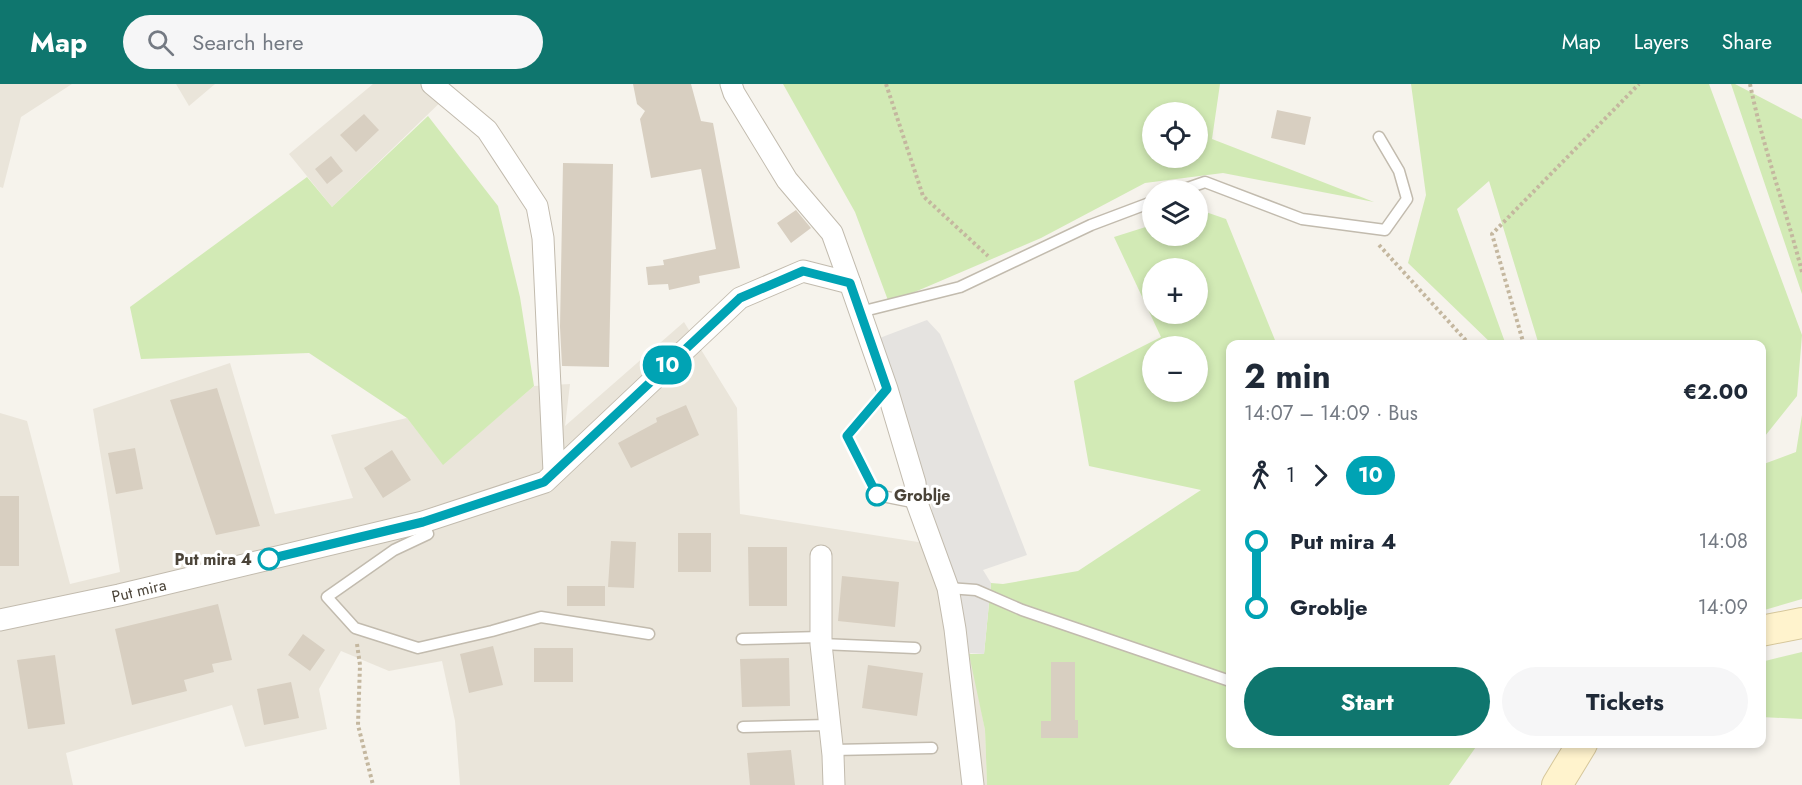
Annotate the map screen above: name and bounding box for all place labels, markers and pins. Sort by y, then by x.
marker: Groblje [866,484,888,506]
place label: Groblje [894,484,951,507]
place label: Put mira 4 [175,548,252,571]
marker: Put mira 4 [258,548,280,570]

